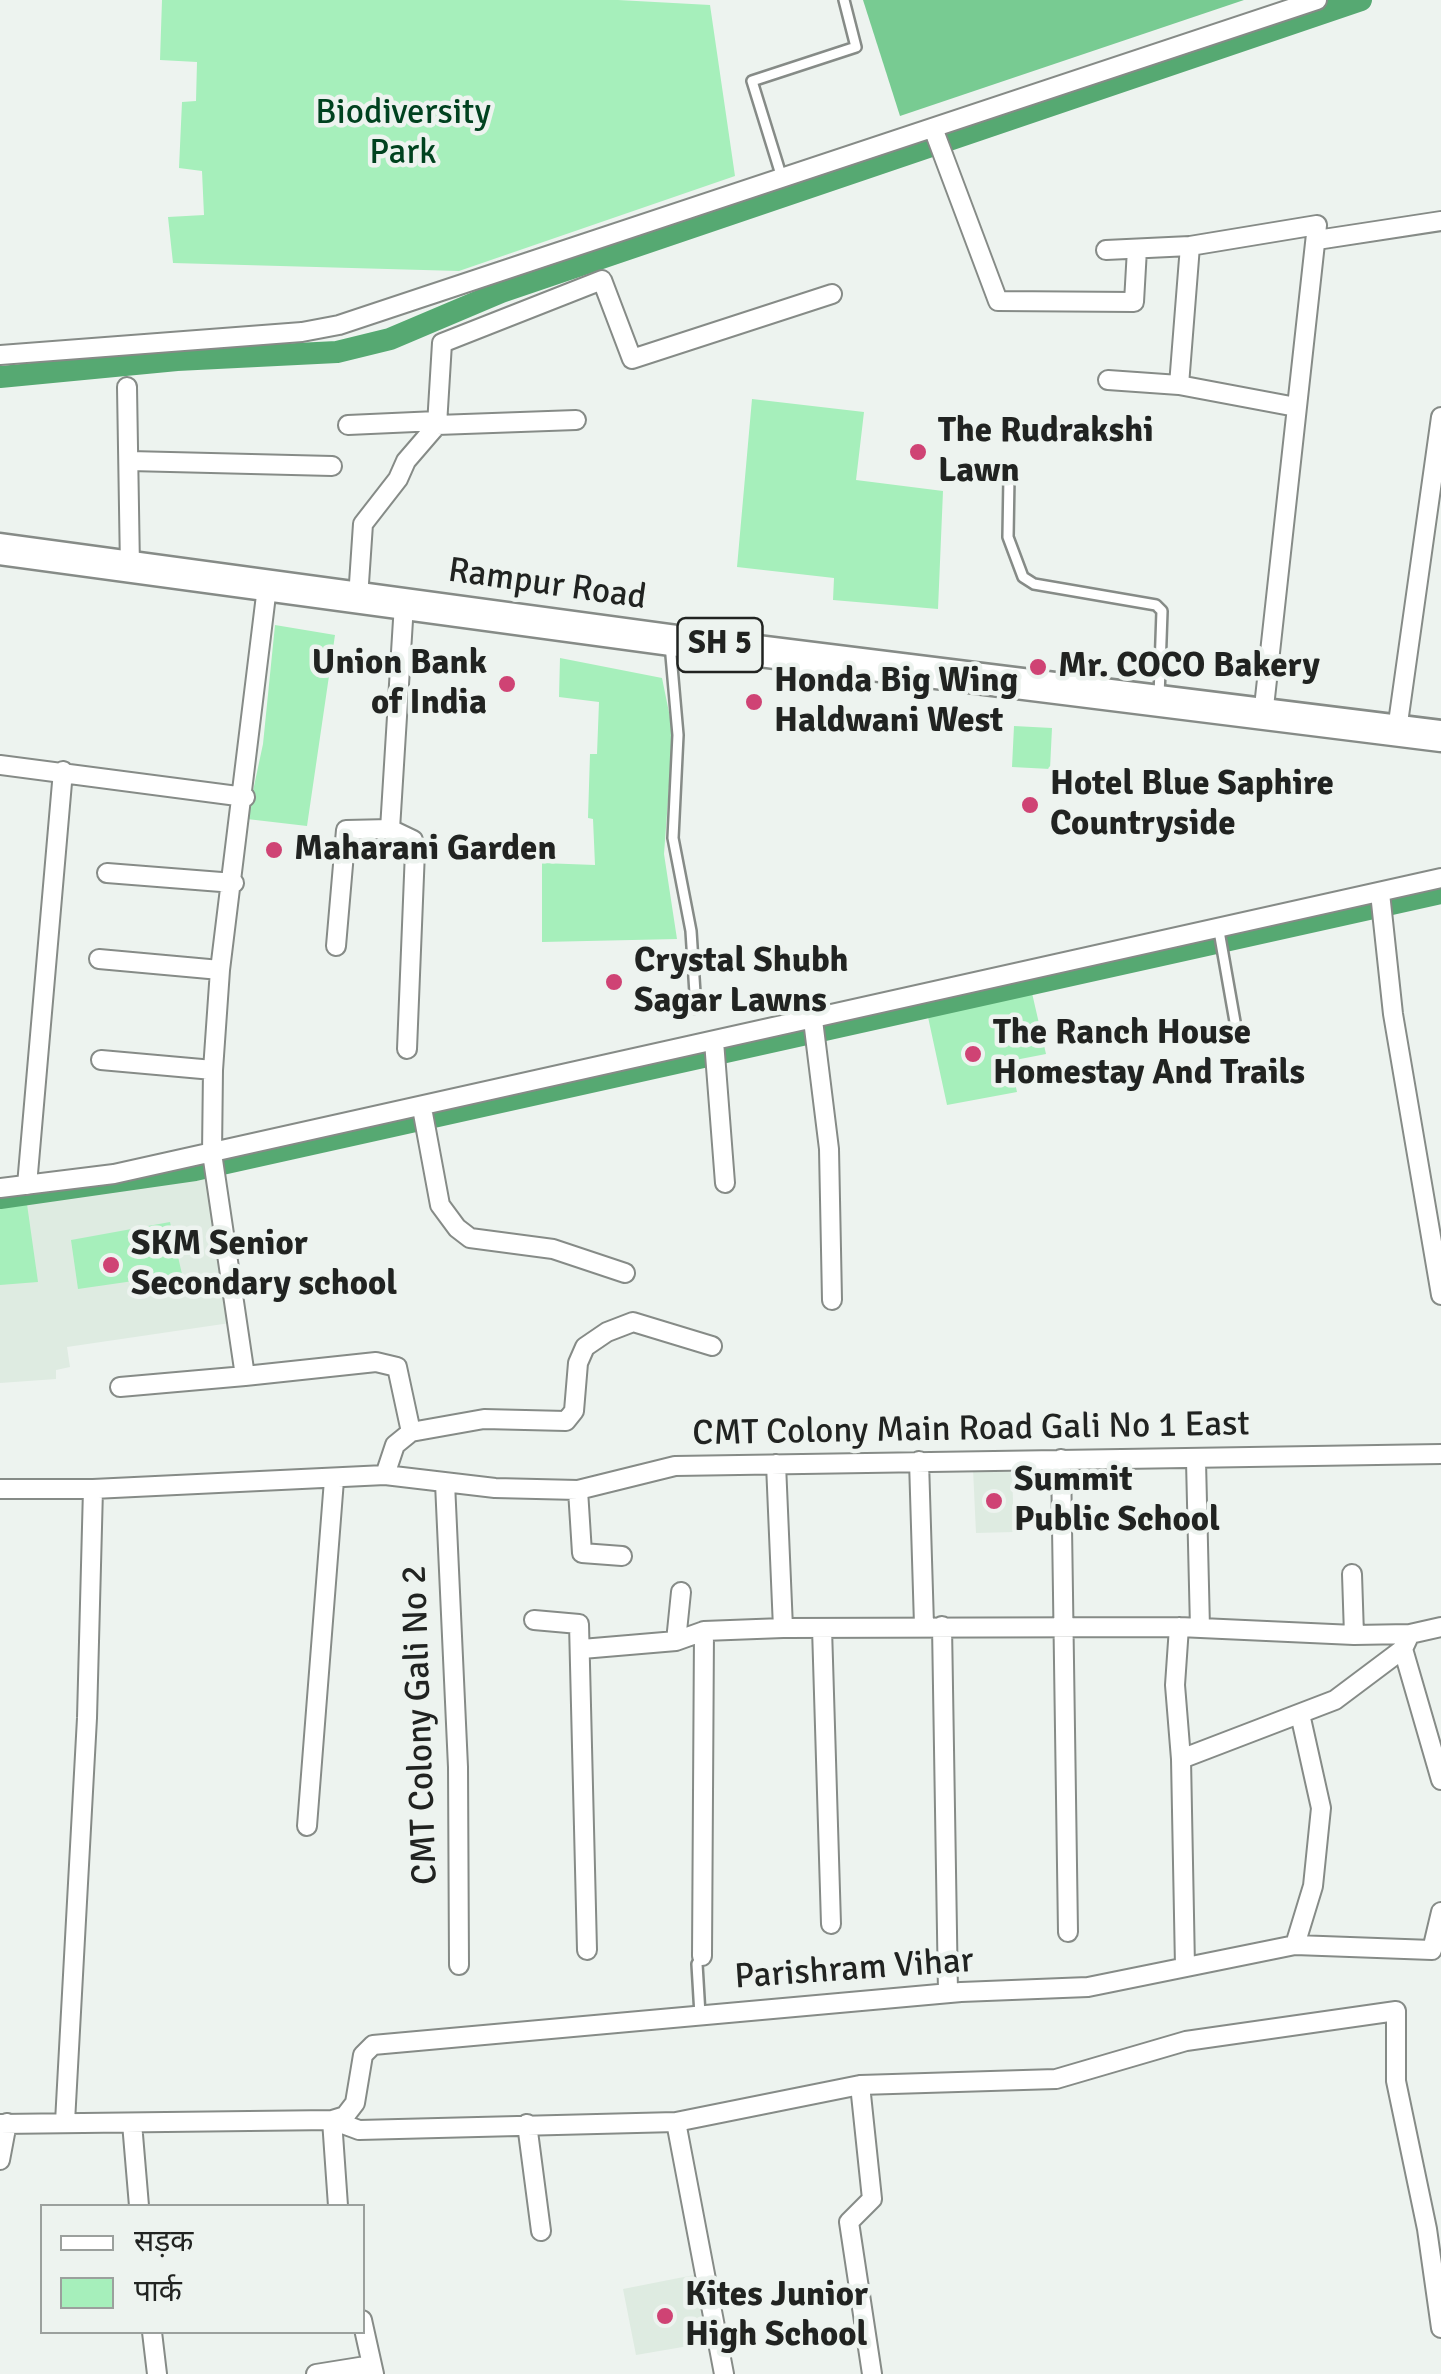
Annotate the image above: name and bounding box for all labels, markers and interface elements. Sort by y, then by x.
park label: Biodiversity Park [315,93,491,175]
place label: The Rudrakshi Lawn [938,411,1154,493]
marker: The Rudrakshi Lawn [907,441,929,463]
street label: Rampur Road [445,550,649,620]
road number: SH 5 [678,618,762,672]
place label: Union Bank of India [312,643,487,725]
place label: Mr. COCO Bakery [1058,646,1320,688]
marker: Mr. COCO Bakery [1027,656,1049,678]
place label: Honda Big Wing Haldwani West [774,661,1018,743]
marker: Union Bank of India [496,673,518,695]
marker: Honda Big Wing Haldwani West [743,691,765,713]
place label: Hotel Blue Saphire Countryside [1050,764,1334,846]
marker: Hotel Blue Saphire Countryside [1019,794,1041,816]
place label: Maharani Garden [294,829,557,871]
marker: Maharani Garden [263,839,285,861]
place label: Crystal Shubh Sagar Lawns [634,941,849,1023]
marker: Crystal Shubh Sagar Lawns [603,971,625,993]
place label: The Ranch House Homestay And Trails [993,1013,1305,1095]
marker: The Ranch House Homestay And Trails [962,1043,984,1065]
place label: SKM Senior Secondary school [131,1224,397,1306]
marker: SKM Senior Secondary school [100,1254,122,1276]
street label: CMT Colony Main Road Gali No 1 East [692,1404,1250,1456]
place label: Summit Public School [1014,1460,1220,1542]
marker: Summit Public School [983,1490,1005,1512]
street label: CMT Colony Gali No 2 [394,1565,448,1885]
street label: Parishram Vihar [733,1941,975,1999]
legend [40,2204,365,2334]
text: सड़क [134,2223,193,2260]
text: पार्क [134,2273,182,2310]
place label: Kites Junior High School [685,2275,868,2357]
marker: Kites Junior High School [654,2305,676,2327]

